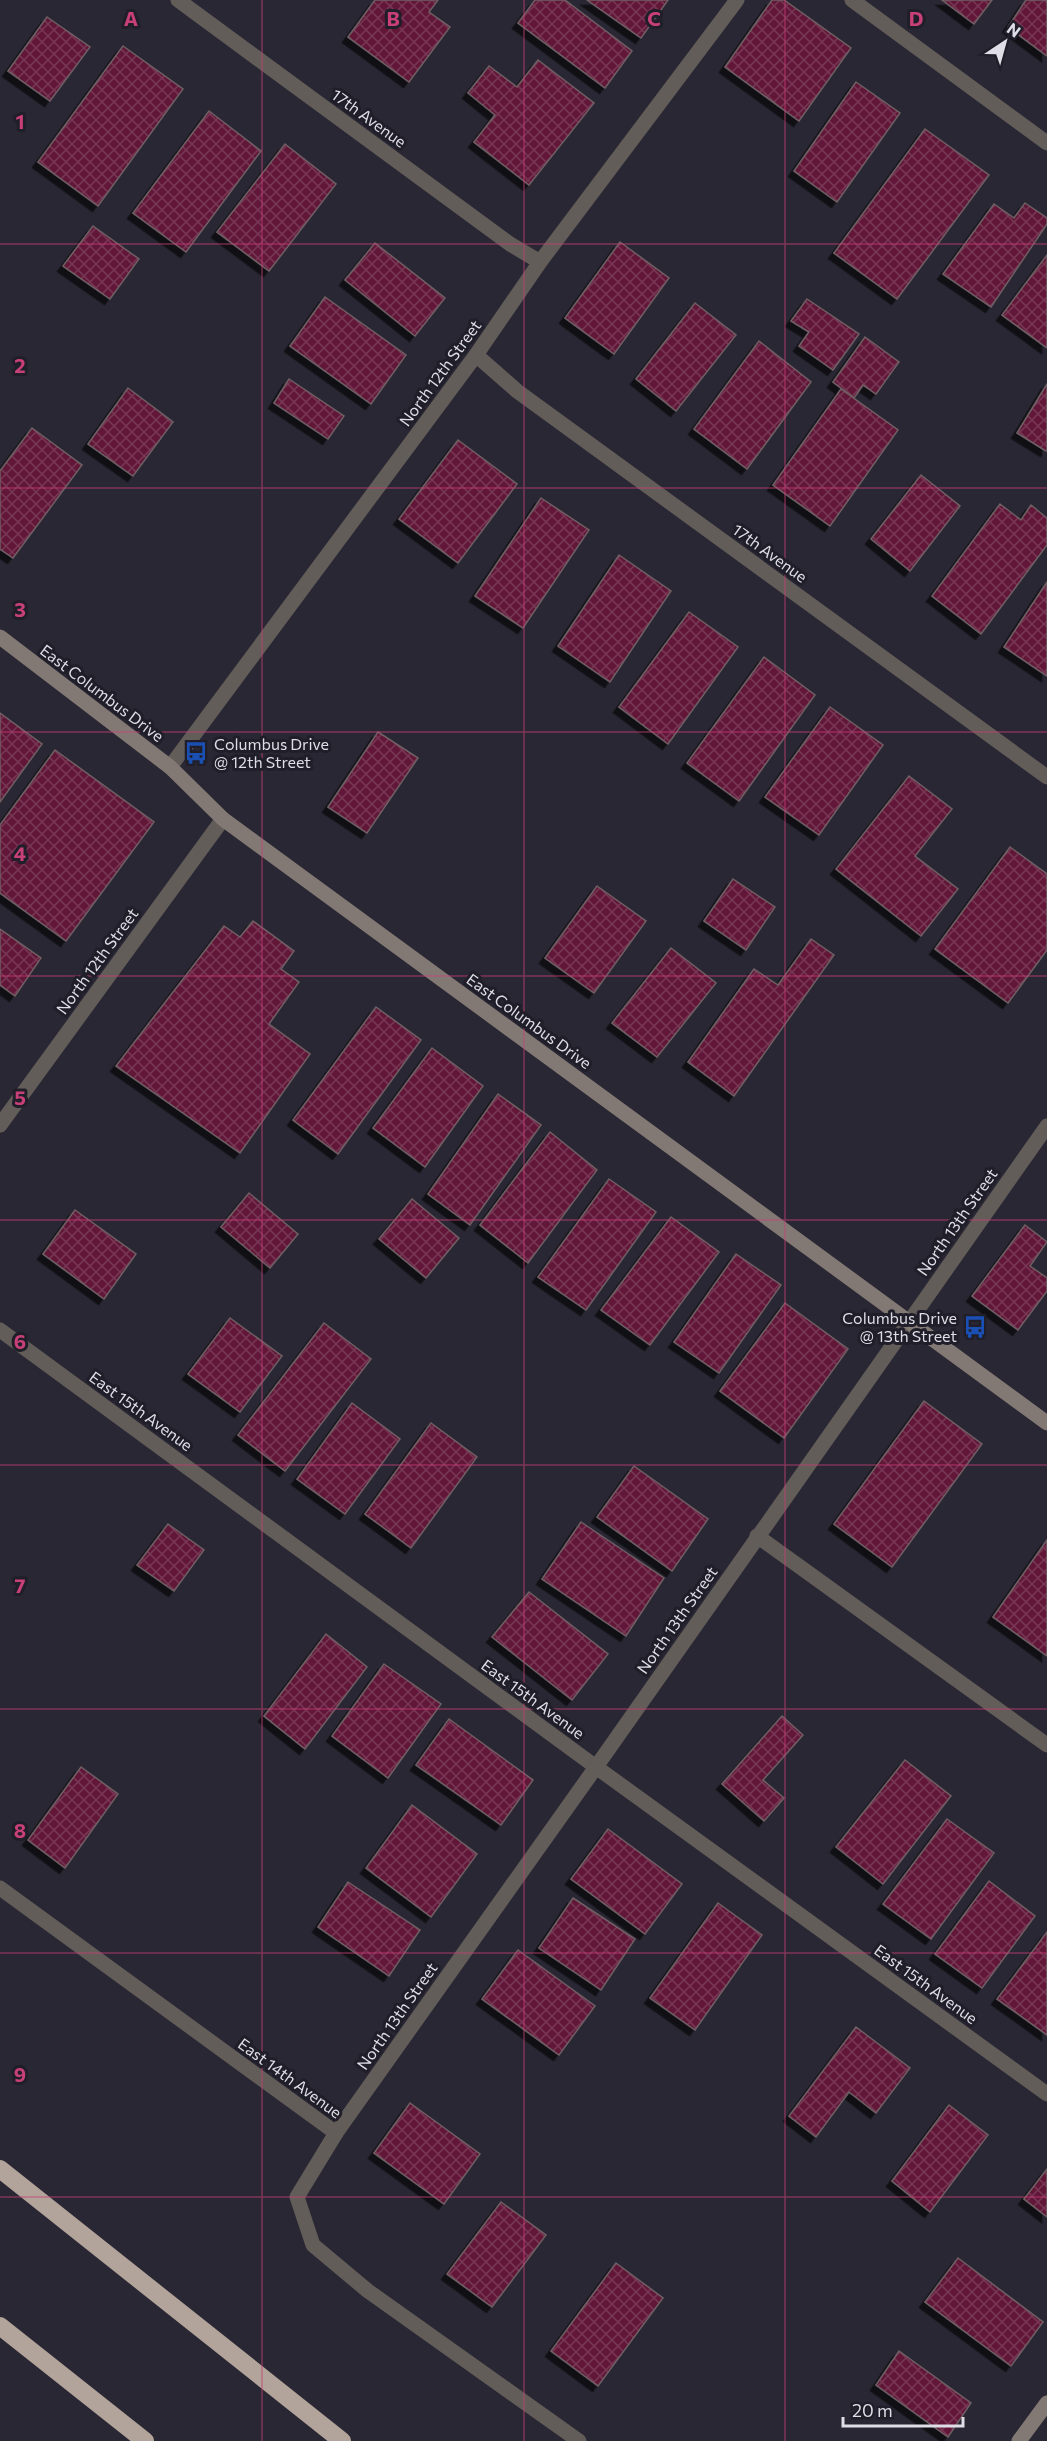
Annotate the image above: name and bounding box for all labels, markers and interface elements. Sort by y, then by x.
text: A [124,6,138,30]
text: B [386,6,400,30]
text: C [647,6,661,30]
text: D [909,6,923,30]
north arrow [975,12,1035,72]
text: N [1004,18,1025,41]
street label: 17th Avenue [328,84,410,151]
text: 1 [15,109,25,133]
street label: North 12th Street [395,316,485,429]
text: 2 [14,353,26,377]
street label: 17th Avenue [729,519,811,586]
text: 3 [14,597,26,621]
street label: East Columbus Drive [37,640,168,745]
place label: Columbus Drive @ 12th Street [214,734,329,771]
bus stop icon: Columbus Drive @ 12th Street [183,740,209,766]
text: 4 [14,841,26,865]
street label: North 12th Street [52,904,142,1017]
street label: East Columbus Drive [463,969,595,1072]
text: 5 [14,1085,26,1109]
street label: North 13th Street [912,1164,1001,1279]
place label: Columbus Drive @ 13th Street [842,1308,957,1345]
bus stop icon: Columbus Drive @ 13th Street [962,1314,988,1340]
text: 6 [14,1329,26,1353]
street label: East 15th Avenue [86,1367,197,1454]
street label: North 13th Street [632,1562,721,1677]
text: 7 [15,1573,26,1597]
street label: East 15th Avenue [478,1655,589,1742]
text: 8 [14,1818,26,1842]
street label: East 15th Avenue [871,1940,982,2027]
street label: North 13th Street [352,1958,441,2073]
street label: East 14th Avenue [235,2034,346,2122]
text: 9 [14,2062,26,2086]
scale bar [843,2390,963,2428]
text: 20 m [852,2399,893,2421]

